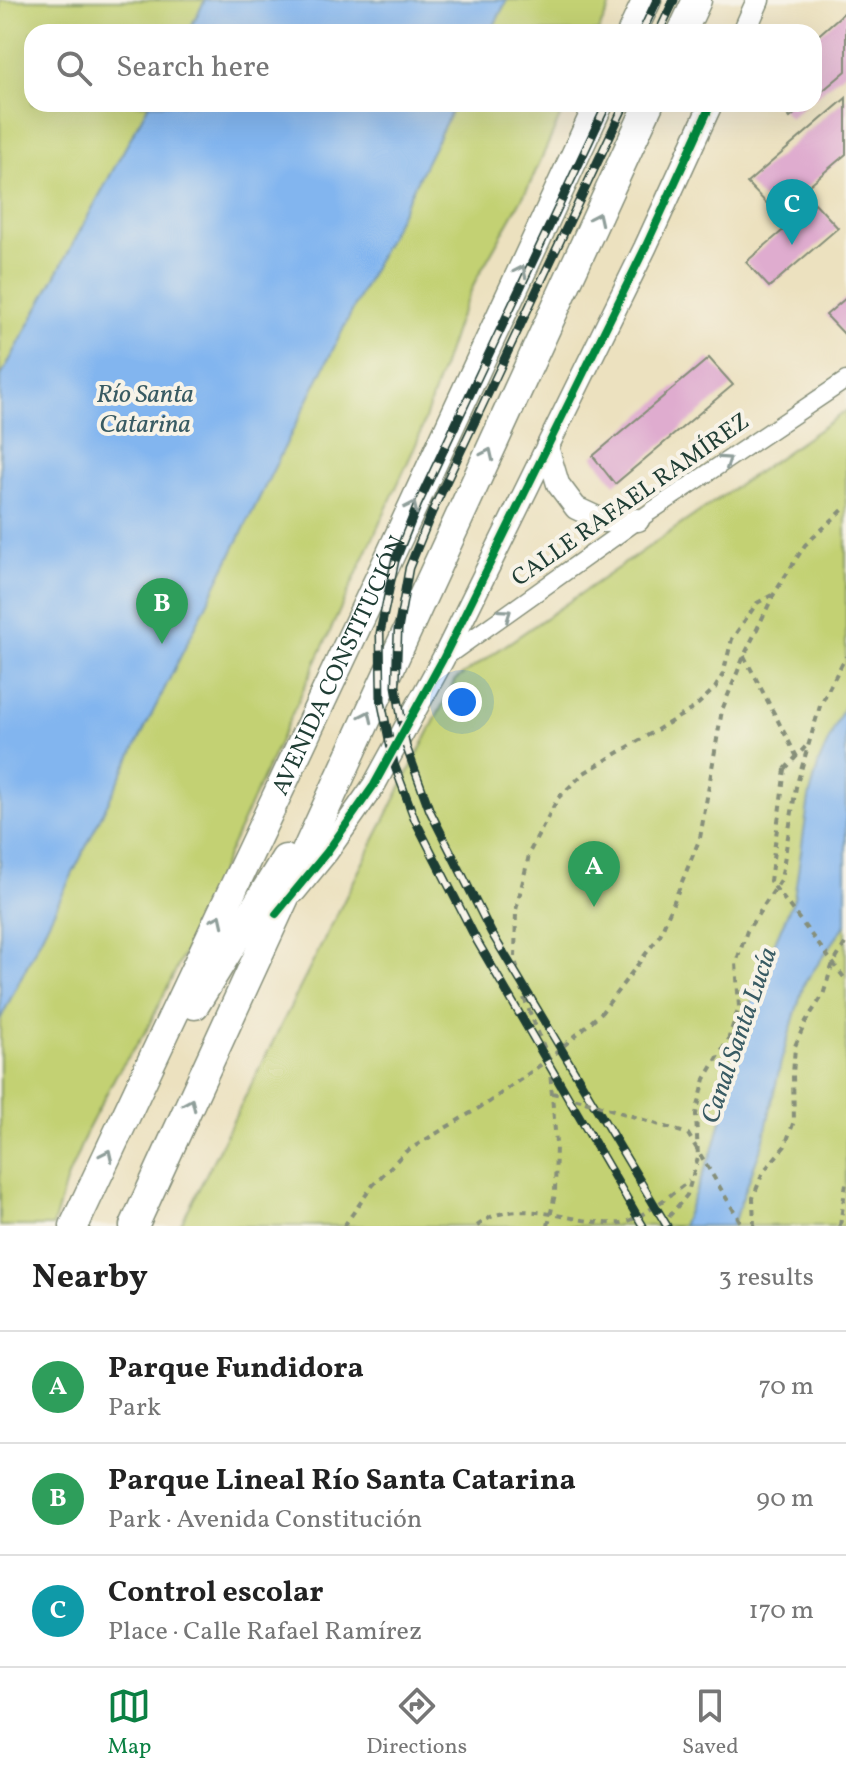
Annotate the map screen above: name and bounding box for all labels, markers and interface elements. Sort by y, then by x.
search box [24,24,822,112]
icon: search [52,46,96,90]
text: Search here [116,47,270,89]
pin: C [766,179,818,245]
one-way arrow [587,212,603,226]
one-way arrow [511,265,527,280]
water label: Río Santa Catarina [96,377,194,443]
street label: CALLE RAFAEL RAMÍREZ [505,405,757,596]
one-way arrow [478,448,494,462]
one-way arrow [718,456,732,471]
one-way arrow [402,501,418,516]
street label: AVENIDA CONSTITUCIÓN [264,531,416,801]
pin: B [136,578,188,644]
one-way arrow [498,609,512,624]
your location [442,682,482,722]
one-way arrow [357,709,373,724]
pin: A [568,841,620,907]
one-way arrow [208,914,224,928]
water label: Canal Santa Lucía [693,943,787,1129]
one-way arrow [180,1098,196,1112]
one-way arrow [97,1149,113,1164]
text: Nearby [32,1255,148,1302]
text: 3 results [718,1260,814,1296]
text: Parque Fundidora [108,1348,364,1390]
text: A [49,1369,67,1405]
text: 70 m [759,1369,814,1405]
text: Park [108,1390,161,1426]
text: Parque Lineal Río Santa Catarina [108,1460,576,1502]
text: B [49,1481,67,1517]
text: 90 m [756,1481,814,1517]
text: Park · Avenida Constitución [108,1502,422,1538]
text: Control escolar [108,1572,324,1614]
text: C [50,1593,66,1629]
text: 170 m [749,1593,814,1629]
text: Place · Calle Rafael Ramírez [108,1614,422,1650]
tab: Map [107,1684,151,1763]
tab: Directions [366,1684,467,1763]
tab: Saved [682,1684,739,1763]

